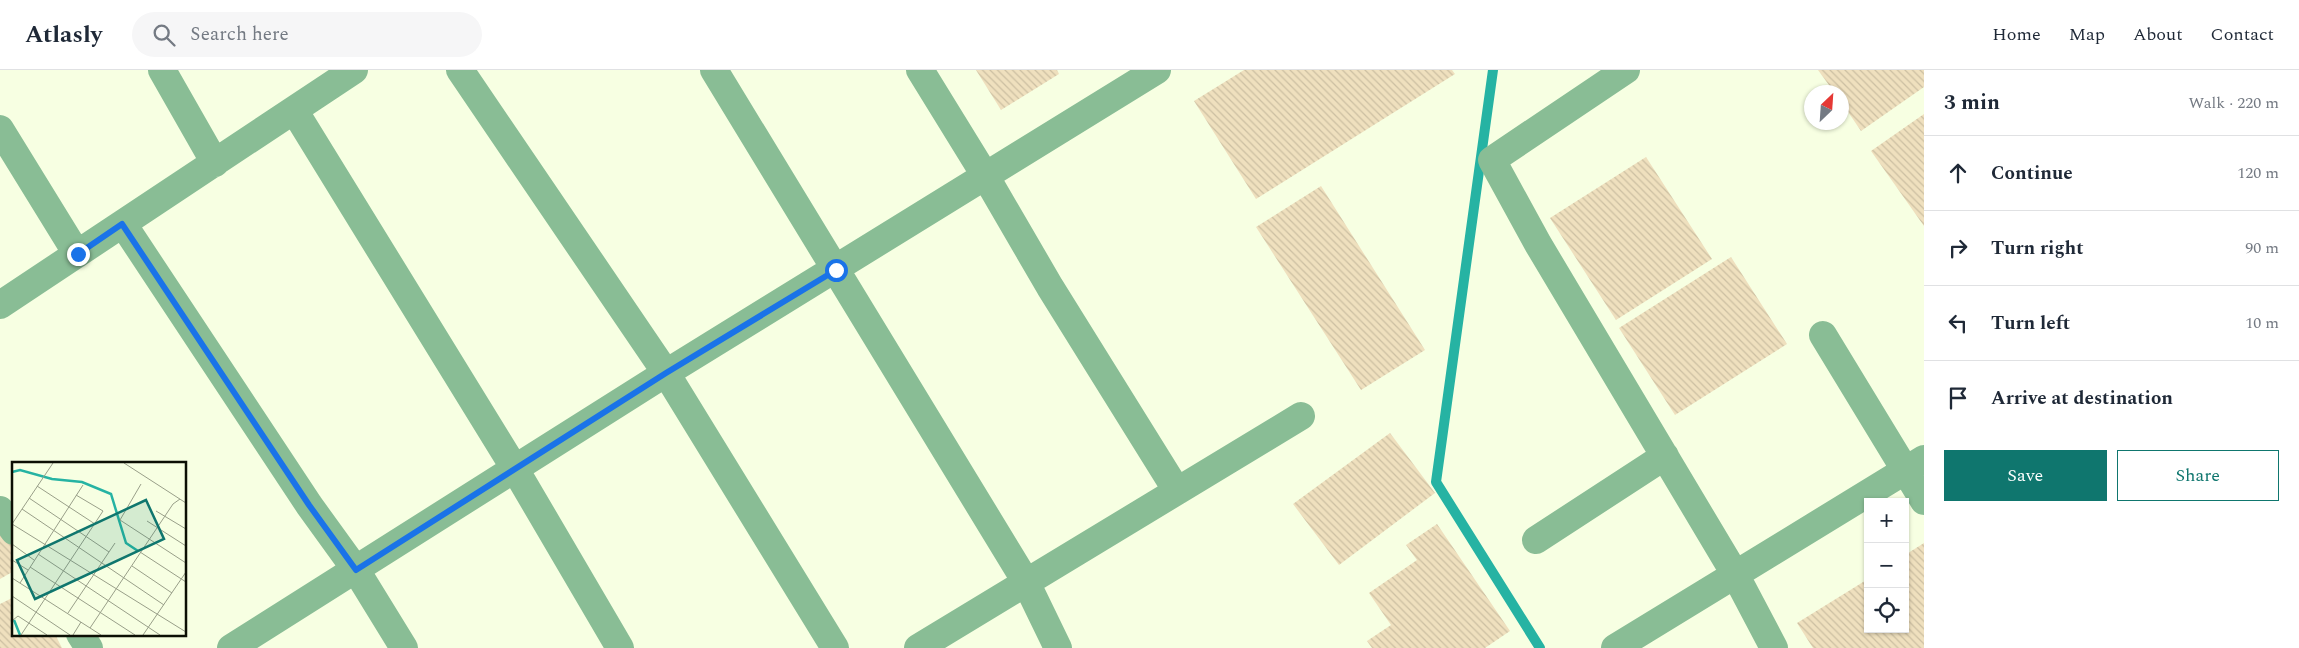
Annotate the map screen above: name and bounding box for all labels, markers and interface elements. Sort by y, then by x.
search box [132,12,482,57]
text: Atlasly [25,17,102,53]
text: Search here [190,20,289,49]
icon: search [150,21,178,49]
text: Home [1992,21,2041,48]
text: Map [2069,21,2105,48]
text: About [2133,21,2183,48]
text: Contact [2211,21,2274,48]
north arrow [1804,85,1849,130]
text: 3 min [1944,87,2000,119]
text: Walk · 220 m [2188,91,2279,115]
icon: ahead [1944,159,1972,187]
text: Continue [1991,159,2073,188]
text: 120 m [2237,161,2279,185]
icon: right [1944,234,1972,262]
text: Turn right [1991,234,2084,263]
text: 90 m [2245,236,2279,260]
route end [67,243,90,266]
route start [825,259,848,282]
icon: left [1944,309,1972,337]
text: Turn left [1991,309,2070,338]
text: 10 m [2245,311,2279,335]
icon: arrive [1944,384,1972,412]
text: Arrive at destination [1991,384,2173,413]
button: Save [1944,450,2107,501]
button: Share [2117,450,2279,501]
inset map [12,462,186,636]
map controls [1864,498,1909,633]
button: + [1864,498,1909,543]
button: − [1864,543,1909,588]
button: locate [1864,588,1909,633]

